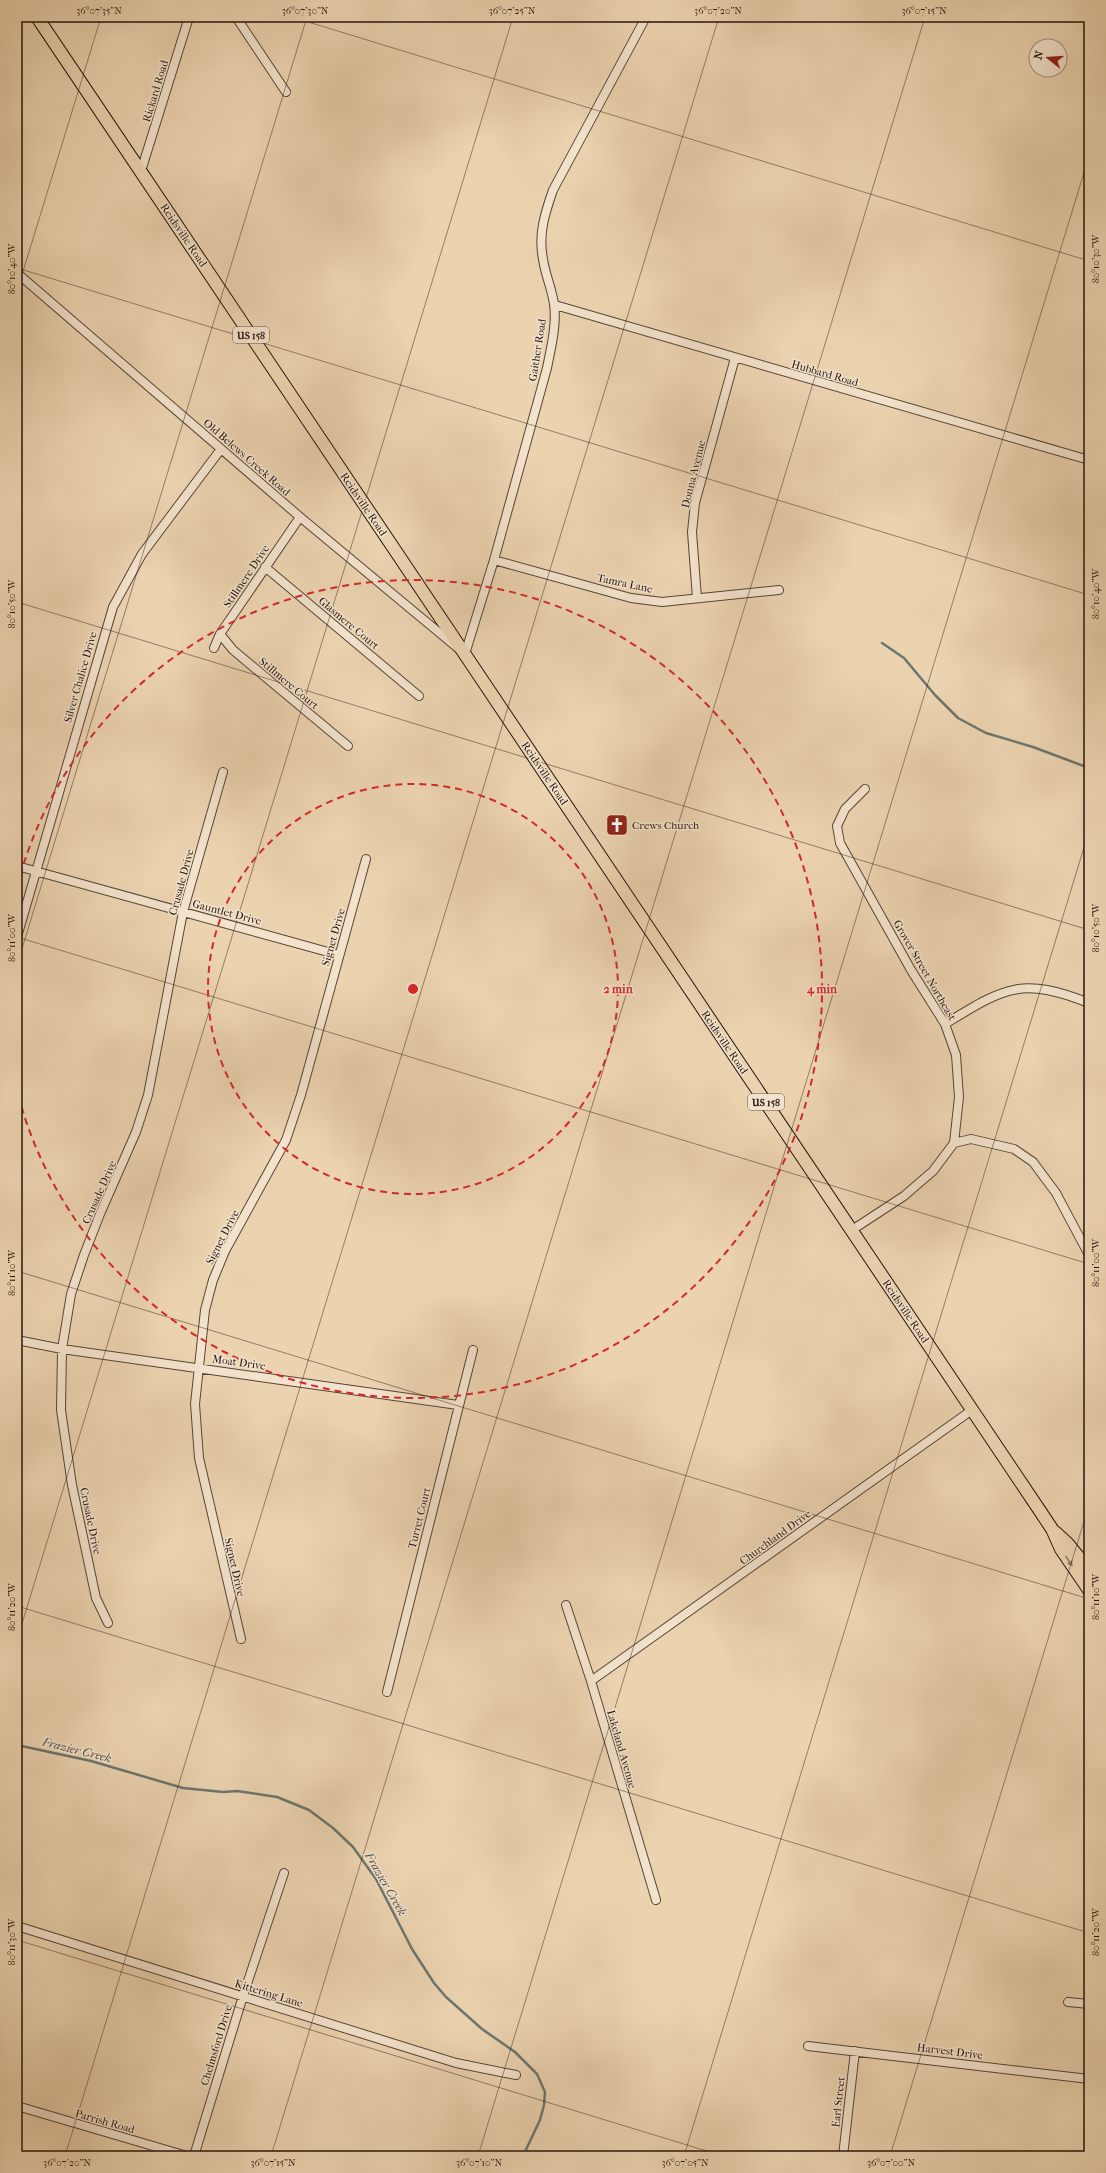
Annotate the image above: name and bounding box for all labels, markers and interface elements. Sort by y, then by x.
text: 36°07'35"N [76,5,122,17]
text: 36°07'30"N [282,5,329,17]
text: 36°07'25"N [489,5,536,17]
text: 36°07'20"N [694,5,742,17]
text: 36°07'15"N [902,5,947,17]
north arrow [1028,38,1068,78]
text: N [1031,49,1047,61]
street label: Rickard Road [140,58,171,124]
street label: Reidsville Road [158,201,210,270]
text: 80°10'30"W [1090,233,1102,283]
text: 80°10'40"W [6,243,18,294]
street label: Gaither Road [526,317,549,382]
road number: US 158 [233,327,269,343]
street label: Hubbard Road [790,358,861,389]
street label: Old Belews Creek Road [201,416,294,499]
street label: Donna Avenue [679,438,708,509]
street label: Reidsville Road [338,470,390,539]
street label: Stillmere Drive [221,542,272,610]
text: 80°10'40"W [1090,568,1102,619]
street label: Tamra Lane [596,571,654,596]
text: 80°10'50"W [6,578,18,628]
street label: Glasmere Court [316,594,382,652]
street label: Silver Chalice Drive [61,630,100,724]
street label: Stillmere Court [256,655,321,712]
street label: Reidsville Road [519,739,571,808]
church icon: Crews Church [604,812,630,838]
place label: Crews Church [632,819,700,832]
street label: Crusade Drive [166,847,197,917]
street label: Gauntlet Drive [191,897,263,928]
text: 80°10'50"W [1090,902,1102,952]
street label: Signet Drive [319,906,348,968]
text: 80°11'00"W [6,913,18,962]
street label: Grover Street Northeast [890,918,959,1023]
centre of rings [406,982,420,996]
text: 2 min [603,982,634,996]
text: 4 min [806,982,838,997]
street label: Reidsville Road [699,1008,751,1077]
road number: US 158 [748,1094,784,1110]
street label: Crusade Drive [80,1158,119,1226]
street label: Signet Drive [203,1207,242,1267]
text: 80°11'00"W [1090,1238,1102,1287]
text: 80°11'10"W [6,1249,18,1296]
street label: Reidsville Road [880,1277,932,1346]
street label: Moat Drive [211,1352,267,1373]
street label: Crusade Drive [77,1486,104,1556]
street label: Turret Court [406,1486,433,1550]
street label: Churchland Drive [737,1507,814,1568]
street label: Signet Drive [221,1537,248,1598]
one-way arrow [1065,1555,1073,1566]
text: 80°11'10"W [1090,1573,1102,1620]
text: 80°11'20"W [6,1582,18,1631]
street label: Lakeland Avenue [604,1708,639,1790]
water label: Frazier Creek [40,1734,113,1765]
water label: Frazier Creek [362,1849,410,1918]
text: 80°11'20"W [1090,1907,1102,1956]
text: 80°11'30"W [6,1917,18,1965]
street label: Kittering Lane [233,1977,305,2010]
street label: Chelmsford Drive [198,2003,235,2087]
street label: Harvest Drive [916,2041,984,2062]
street label: Earl Street [829,2076,848,2128]
street label: Parrish Road [74,2107,137,2136]
text: 36°07'20"N [43,2157,91,2169]
text: 36°07'15"N [251,2157,296,2169]
text: 36°07'10"N [456,2157,502,2169]
text: 36°07'05"N [662,2157,709,2169]
text: 36°07'00"N [867,2157,915,2169]

